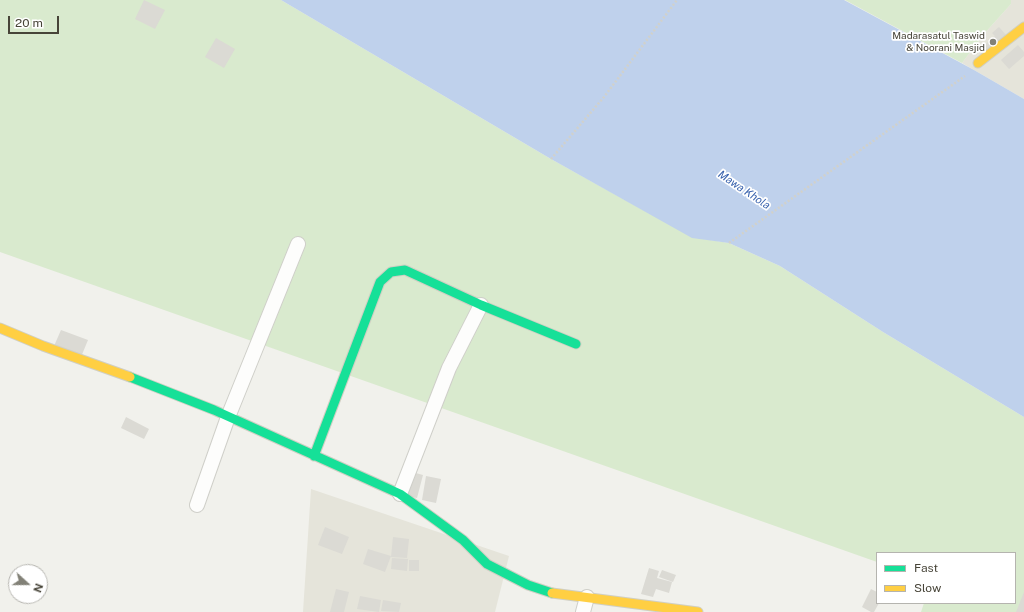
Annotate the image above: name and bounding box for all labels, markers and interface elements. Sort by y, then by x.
scale bar [10,8,61,34]
text: 20 m [15,16,43,30]
place label: Madarasatul Taswid & Noorani Masjid [892,30,985,54]
marker: Madarasatul Taswid & Noorani Masjid [988,37,998,47]
water label: Mawa Khola [715,168,773,212]
legend [876,552,1016,604]
text: Fast [914,561,938,575]
north arrow [8,564,48,604]
text: Slow [914,581,941,595]
text: N [31,582,45,594]

